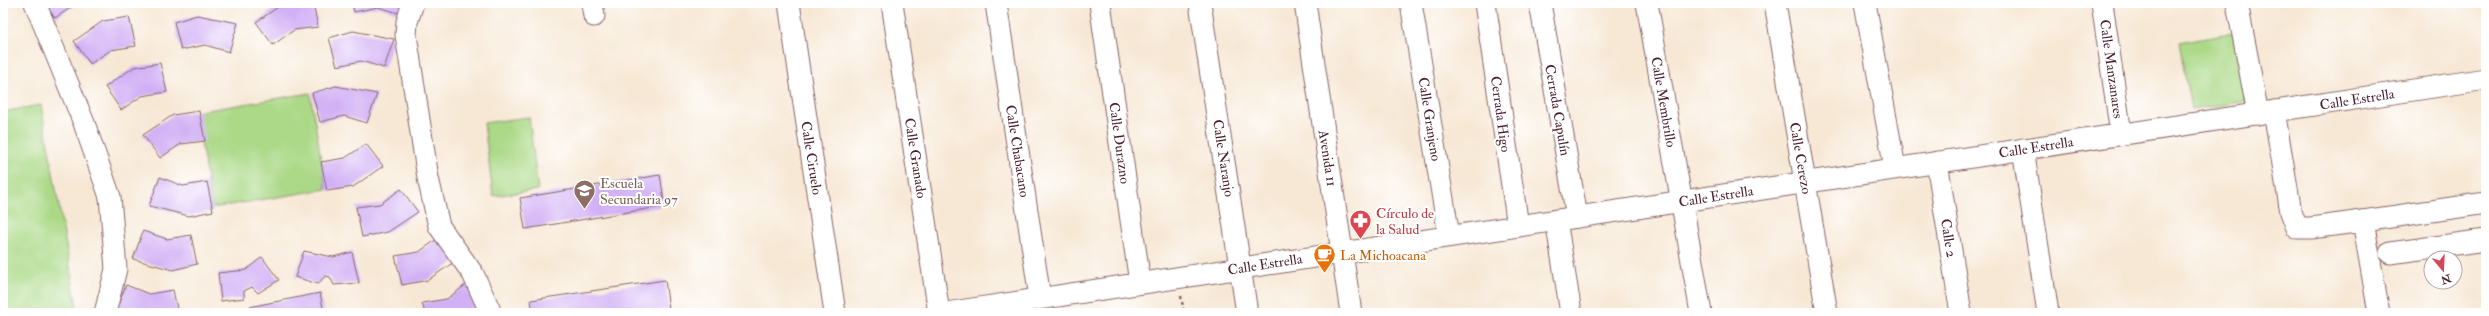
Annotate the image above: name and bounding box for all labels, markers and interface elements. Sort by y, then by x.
street label: Calle Manzanares [2096,19,2127,120]
street label: Calle Membrillo [1647,56,1680,149]
street label: Cerrada Capulín [1540,63,1574,157]
street label: Cerrada Higo [1487,75,1514,153]
street label: Calle Granjeno [1414,76,1445,163]
street label: Calle Estrella [2319,85,2396,114]
street label: Calle Durazno [1105,101,1134,185]
street label: Calle Chabacano [1002,104,1033,199]
street label: Calle Granado [901,117,930,200]
street label: Calle Naranjo [1209,118,1238,198]
street label: Calle Ciruelo [797,120,826,196]
street label: Calle Cerezo [1786,121,1815,196]
street label: Avenida 11 [1315,128,1340,187]
street label: Calle Estrella [1998,133,2075,162]
place label: Escuela Secundaria 97 [600,175,678,208]
school or university icon: Escuela Secundaria 97 [572,178,598,211]
street label: Calle Estrella [1678,182,1755,211]
place label: Círculo de la Salud [1376,205,1434,238]
pharmacy icon: Círculo de la Salud [1348,208,1374,241]
street label: Calle 2 [1937,218,1960,259]
cafe icon: La Michoacana [1312,242,1338,275]
place label: La Michoacana [1340,247,1426,264]
street label: Calle Estrella [1227,250,1304,279]
north arrow [2423,250,2463,290]
text: N [2438,271,2454,287]

